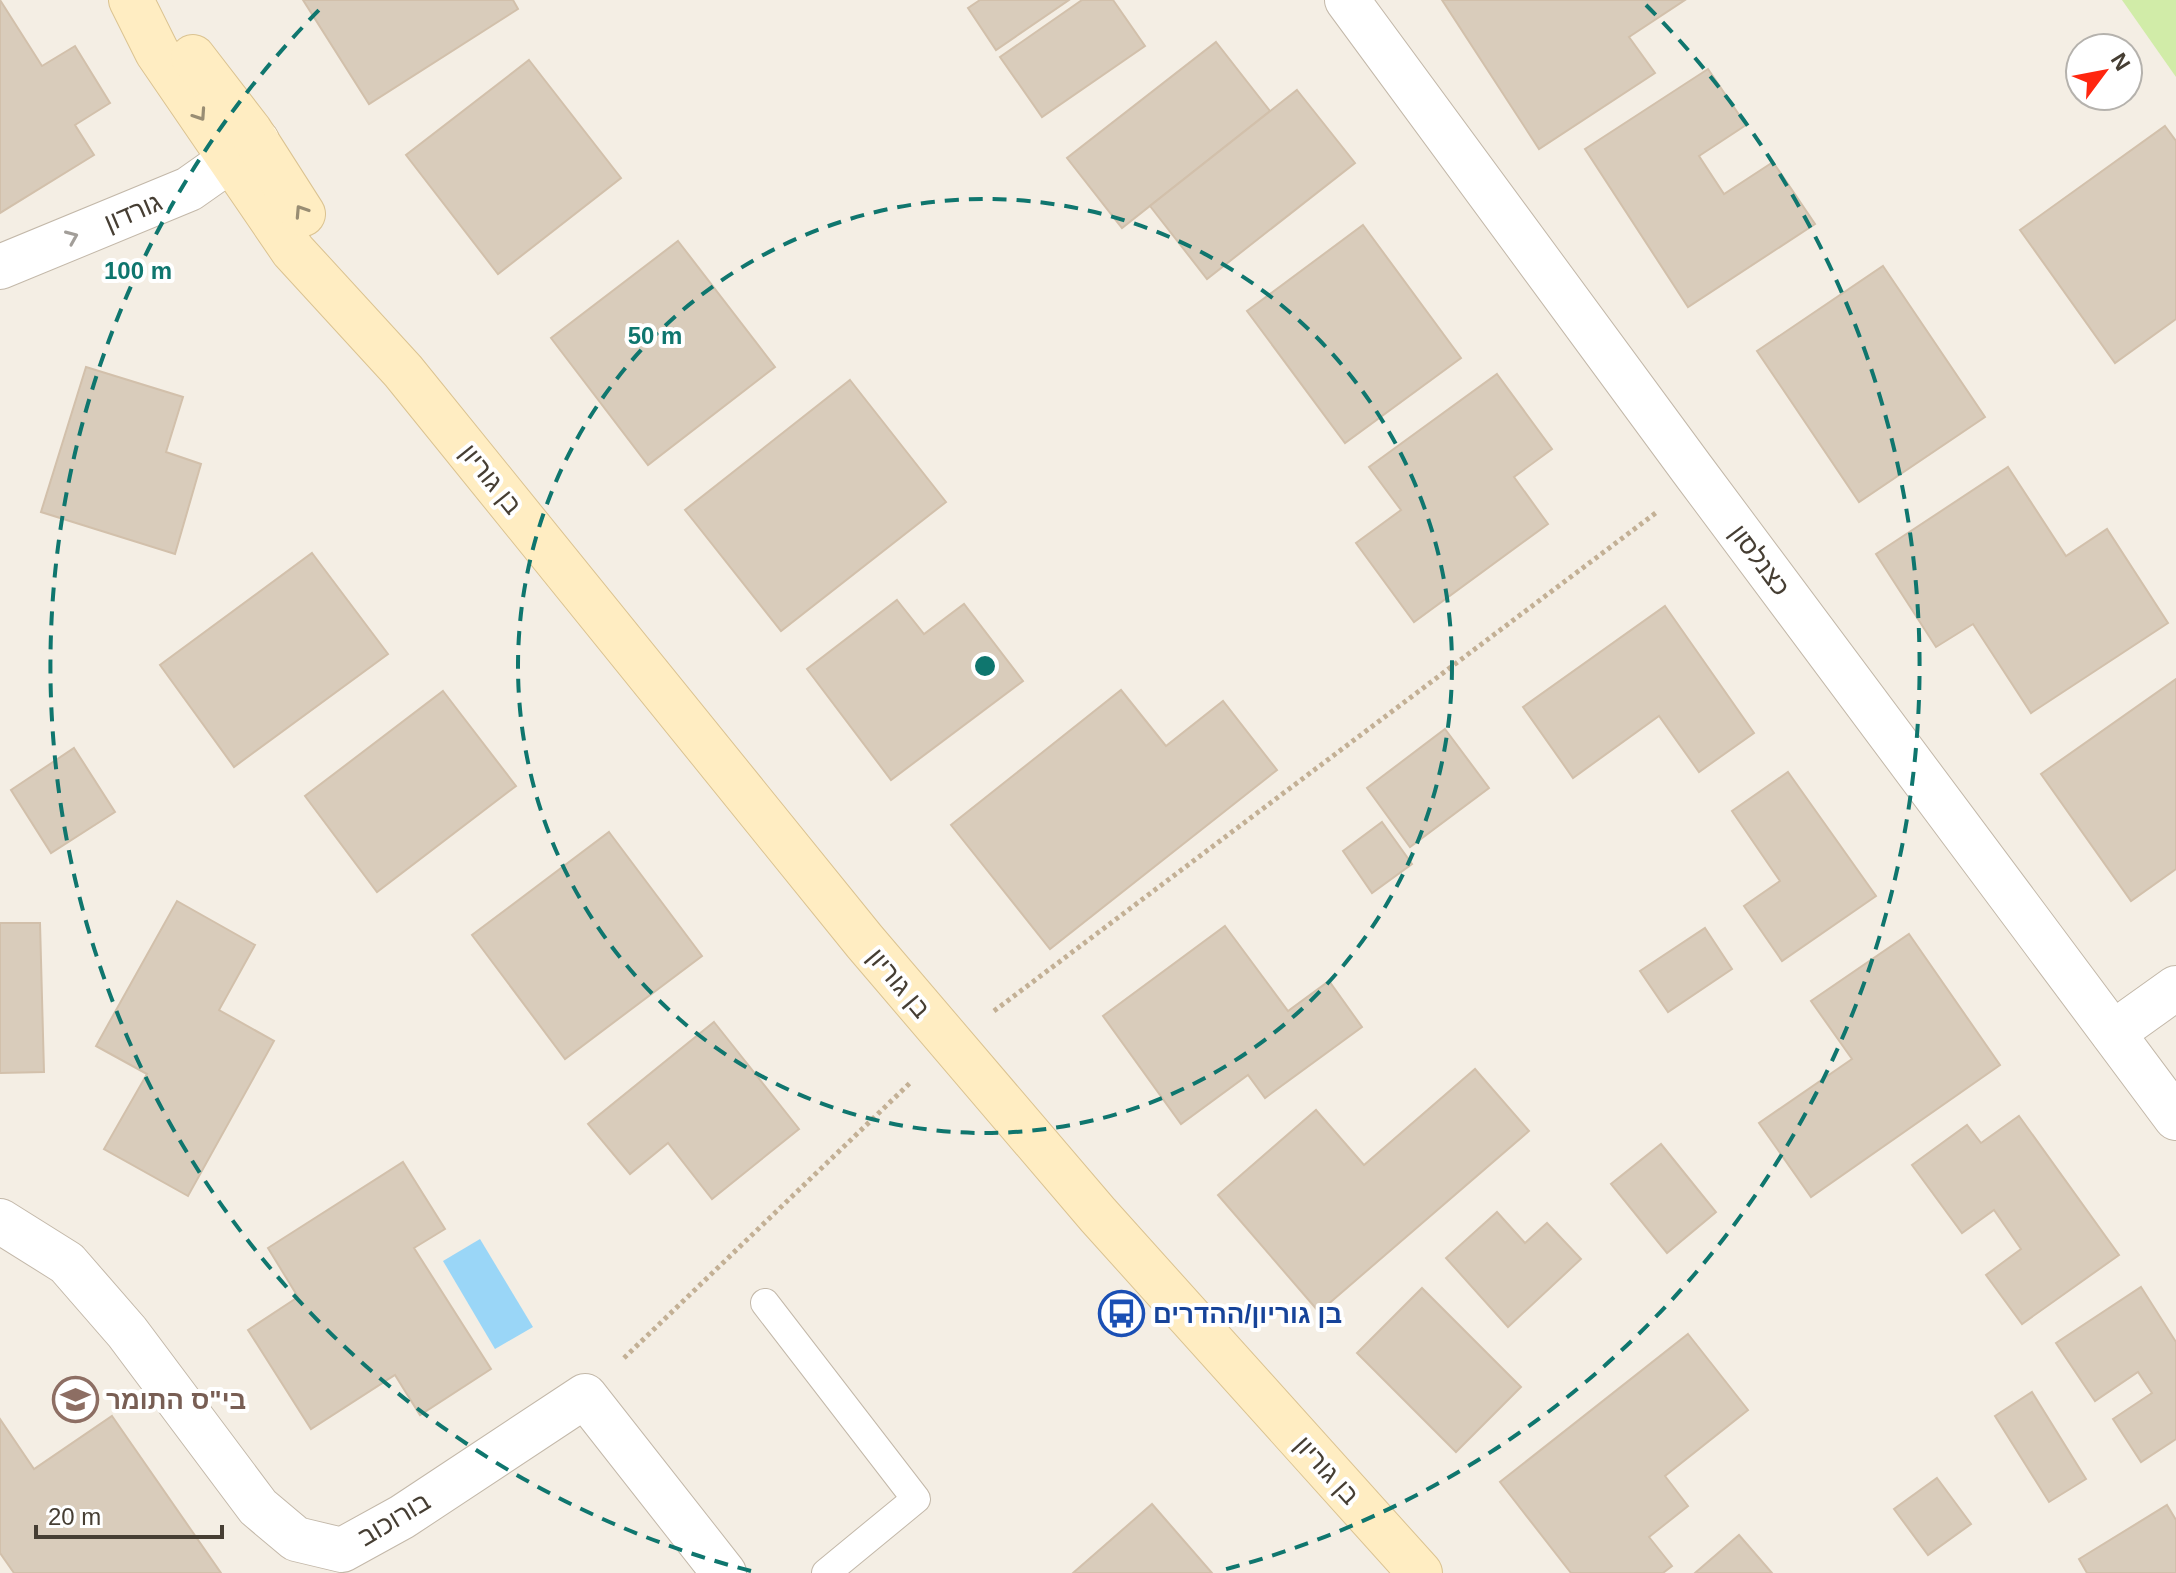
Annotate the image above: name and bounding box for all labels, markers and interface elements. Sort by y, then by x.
north arrow [2064,32,2144,112]
text: N [2106,48,2135,75]
one-way arrow [190,106,205,120]
street label: גורדון [100,187,166,237]
one-way arrow [295,205,310,219]
one-way arrow [64,231,78,247]
text: 100 m [104,257,172,284]
text: 50 m [628,322,682,349]
street label: בן גוריון [454,438,528,520]
street label: כצנלסון [1724,519,1796,601]
centre of rings [971,652,999,680]
street label: בן גוריון [861,942,937,1024]
bus stop icon: בן גוריון/ההדרים [1098,1290,1146,1338]
place label: בן גוריון/ההדרים [1153,1299,1342,1329]
school or university icon: בי"ס התומר [51,1376,99,1424]
place label: בי"ס התומר [106,1385,246,1415]
street label: בן גוריון [1289,1430,1365,1510]
street label: בורוכוב [352,1486,436,1552]
scale bar [36,1489,222,1539]
text: 20 m [48,1503,101,1530]

